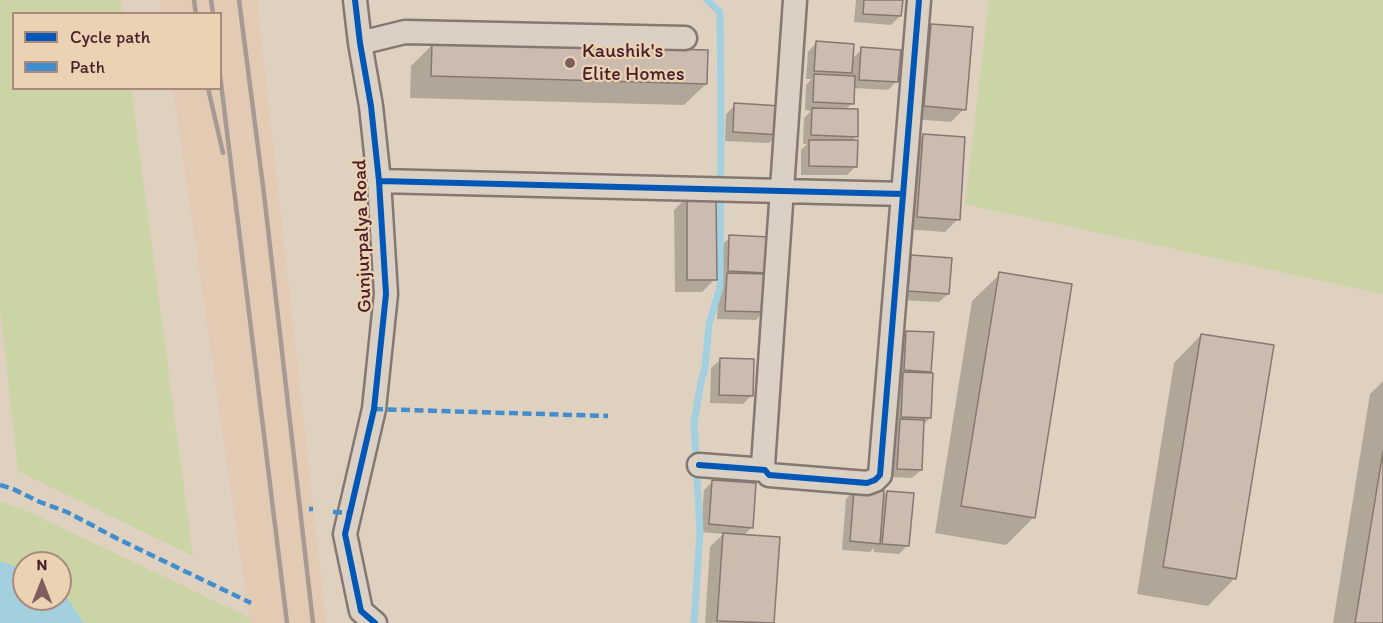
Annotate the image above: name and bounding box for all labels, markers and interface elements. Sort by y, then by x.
legend [12,12,222,90]
text: Cycle path [70,26,150,48]
place label: Kaushik's Elite Homes [582,40,685,87]
text: Path [70,56,105,78]
marker: Kaushik's Elite Homes [563,56,577,70]
street label: Gunjurpalya Road [348,159,378,313]
north arrow [12,551,72,611]
text: N [37,555,47,574]

